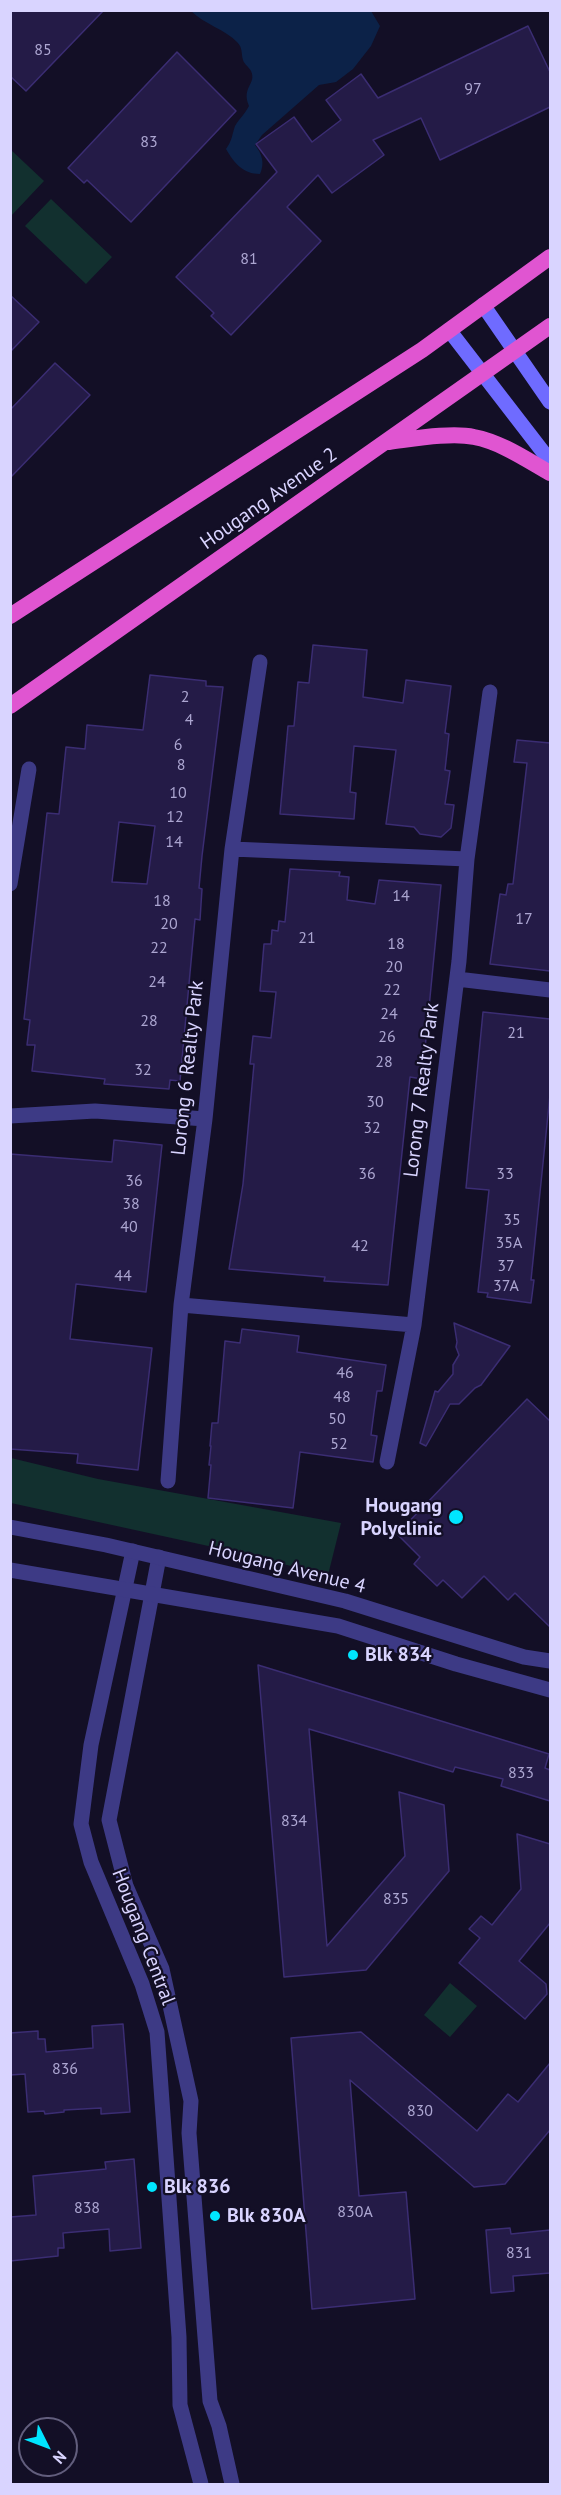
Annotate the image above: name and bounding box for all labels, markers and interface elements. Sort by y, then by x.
house number: 85 [34,40,52,60]
house number: 97 [464,79,482,99]
house number: 83 [140,132,158,152]
house number: 81 [240,249,258,269]
street label: Hougang Avenue 2 [196,443,342,555]
house number: 2 [181,687,189,707]
house number: 4 [185,710,193,730]
house number: 6 [174,735,182,755]
house number: 8 [177,755,185,775]
house number: 10 [169,783,187,803]
house number: 12 [166,807,184,827]
house number: 14 [165,832,183,852]
house number: 14 [392,886,410,906]
house number: 18 [153,891,171,911]
house number: 17 [515,909,533,929]
house number: 20 [160,914,178,934]
house number: 21 [298,928,316,948]
house number: 18 [387,934,405,954]
house number: 22 [150,938,168,958]
house number: 20 [385,957,403,977]
house number: 24 [148,972,166,992]
street label: Lorong 6 Realty Park [167,979,209,1157]
house number: 22 [383,980,401,1000]
street label: Lorong 7 Realty Park [399,1001,445,1179]
house number: 24 [380,1004,398,1024]
house number: 28 [140,1011,158,1031]
house number: 21 [507,1023,525,1043]
house number: 26 [378,1027,396,1047]
house number: 28 [375,1052,393,1072]
house number: 32 [134,1060,152,1080]
house number: 30 [366,1092,384,1112]
house number: 32 [363,1118,381,1138]
house number: 36 [358,1164,376,1184]
house number: 33 [496,1164,514,1184]
house number: 36 [125,1171,143,1191]
house number: 38 [122,1194,140,1214]
house number: 35 [503,1210,521,1230]
house number: 40 [120,1217,138,1237]
house number: 35A [496,1233,522,1253]
house number: 42 [351,1236,369,1256]
house number: 37 [497,1256,515,1276]
house number: 44 [114,1266,132,1286]
house number: 37A [493,1276,519,1296]
house number: 46 [336,1363,354,1383]
house number: 48 [333,1387,351,1407]
house number: 50 [328,1409,346,1429]
house number: 52 [330,1434,348,1454]
place label: Hougang Polyclinic [360,1494,442,1541]
marker: Hougang Polyclinic [447,1508,465,1526]
street label: Hougang Avenue 4 [206,1537,368,1599]
place label: Blk 834 [365,1643,432,1667]
marker: Blk 834 [346,1648,360,1662]
house number: 833 [508,1763,534,1783]
house number: 834 [281,1811,307,1831]
street label: Hougang Central [106,1866,180,2008]
house number: 835 [383,1889,409,1909]
house number: 836 [52,2059,78,2079]
house number: 830 [407,2101,433,2121]
place label: Blk 836 [164,2175,231,2199]
marker: Blk 836 [145,2180,159,2194]
house number: 838 [74,2198,100,2218]
house number: 830A [337,2202,373,2222]
place label: Blk 830A [227,2204,306,2228]
marker: Blk 830A [208,2209,222,2223]
house number: 831 [506,2243,532,2263]
north arrow [18,2417,78,2477]
text: N [49,2447,71,2468]

